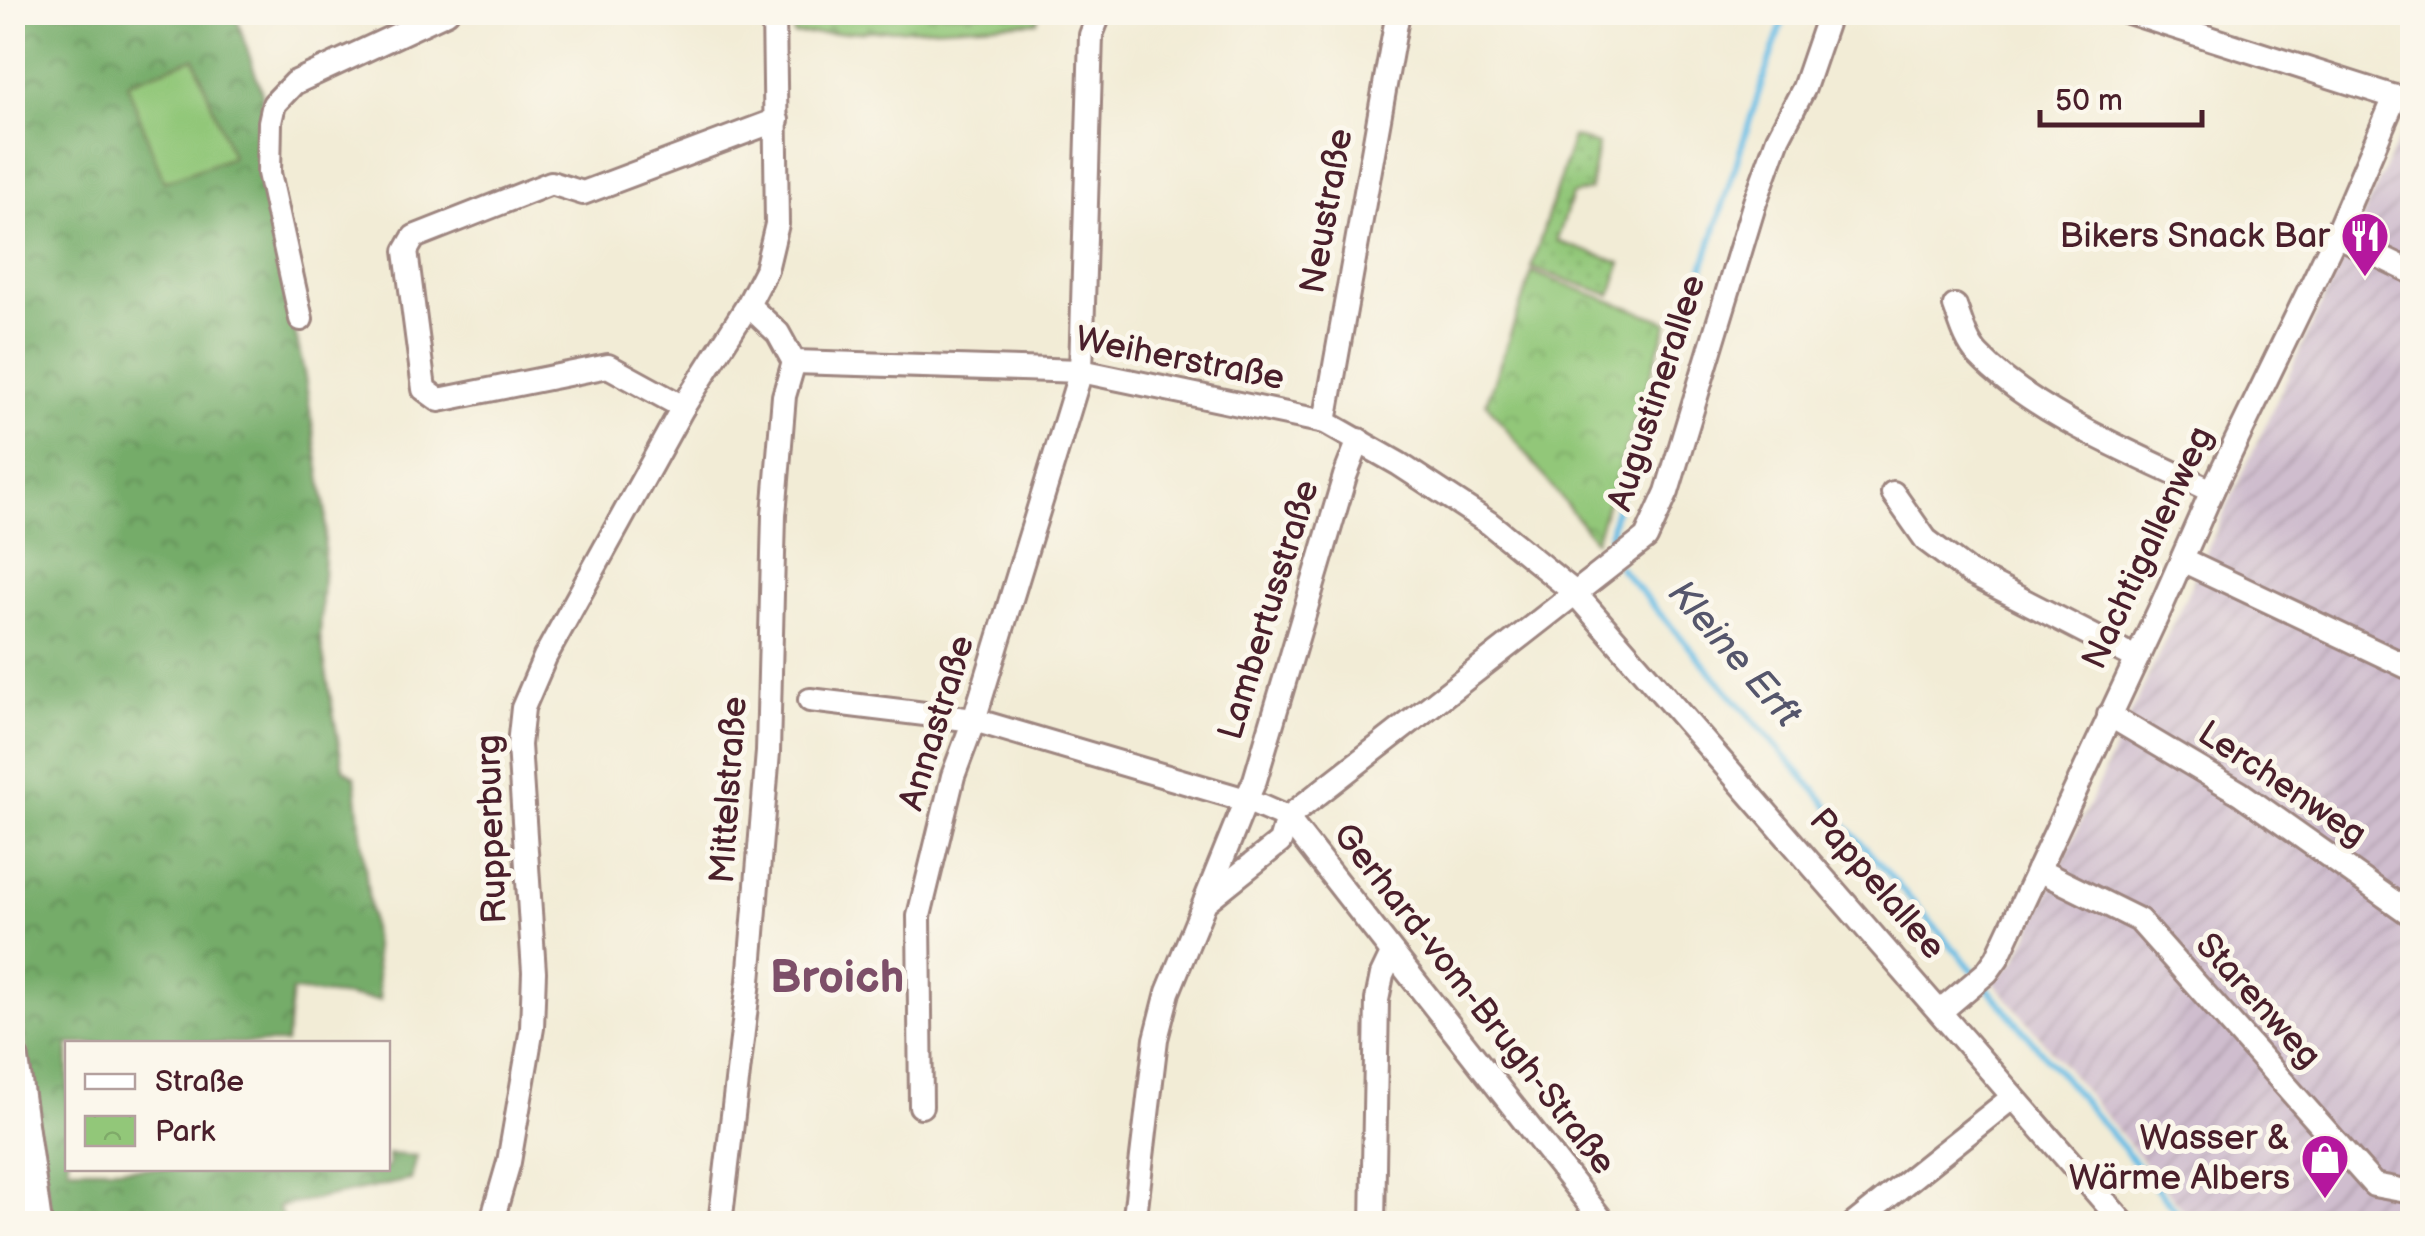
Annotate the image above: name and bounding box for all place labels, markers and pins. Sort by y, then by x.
restaurant icon: Bikers Snack Bar [2339,210,2391,278]
place label: Bikers Snack Bar [2059,215,2331,258]
place label: Wasser & Wärme Albers [2069,1117,2290,1200]
shop icon: Wasser & Wärme Albers [2299,1132,2351,1200]

